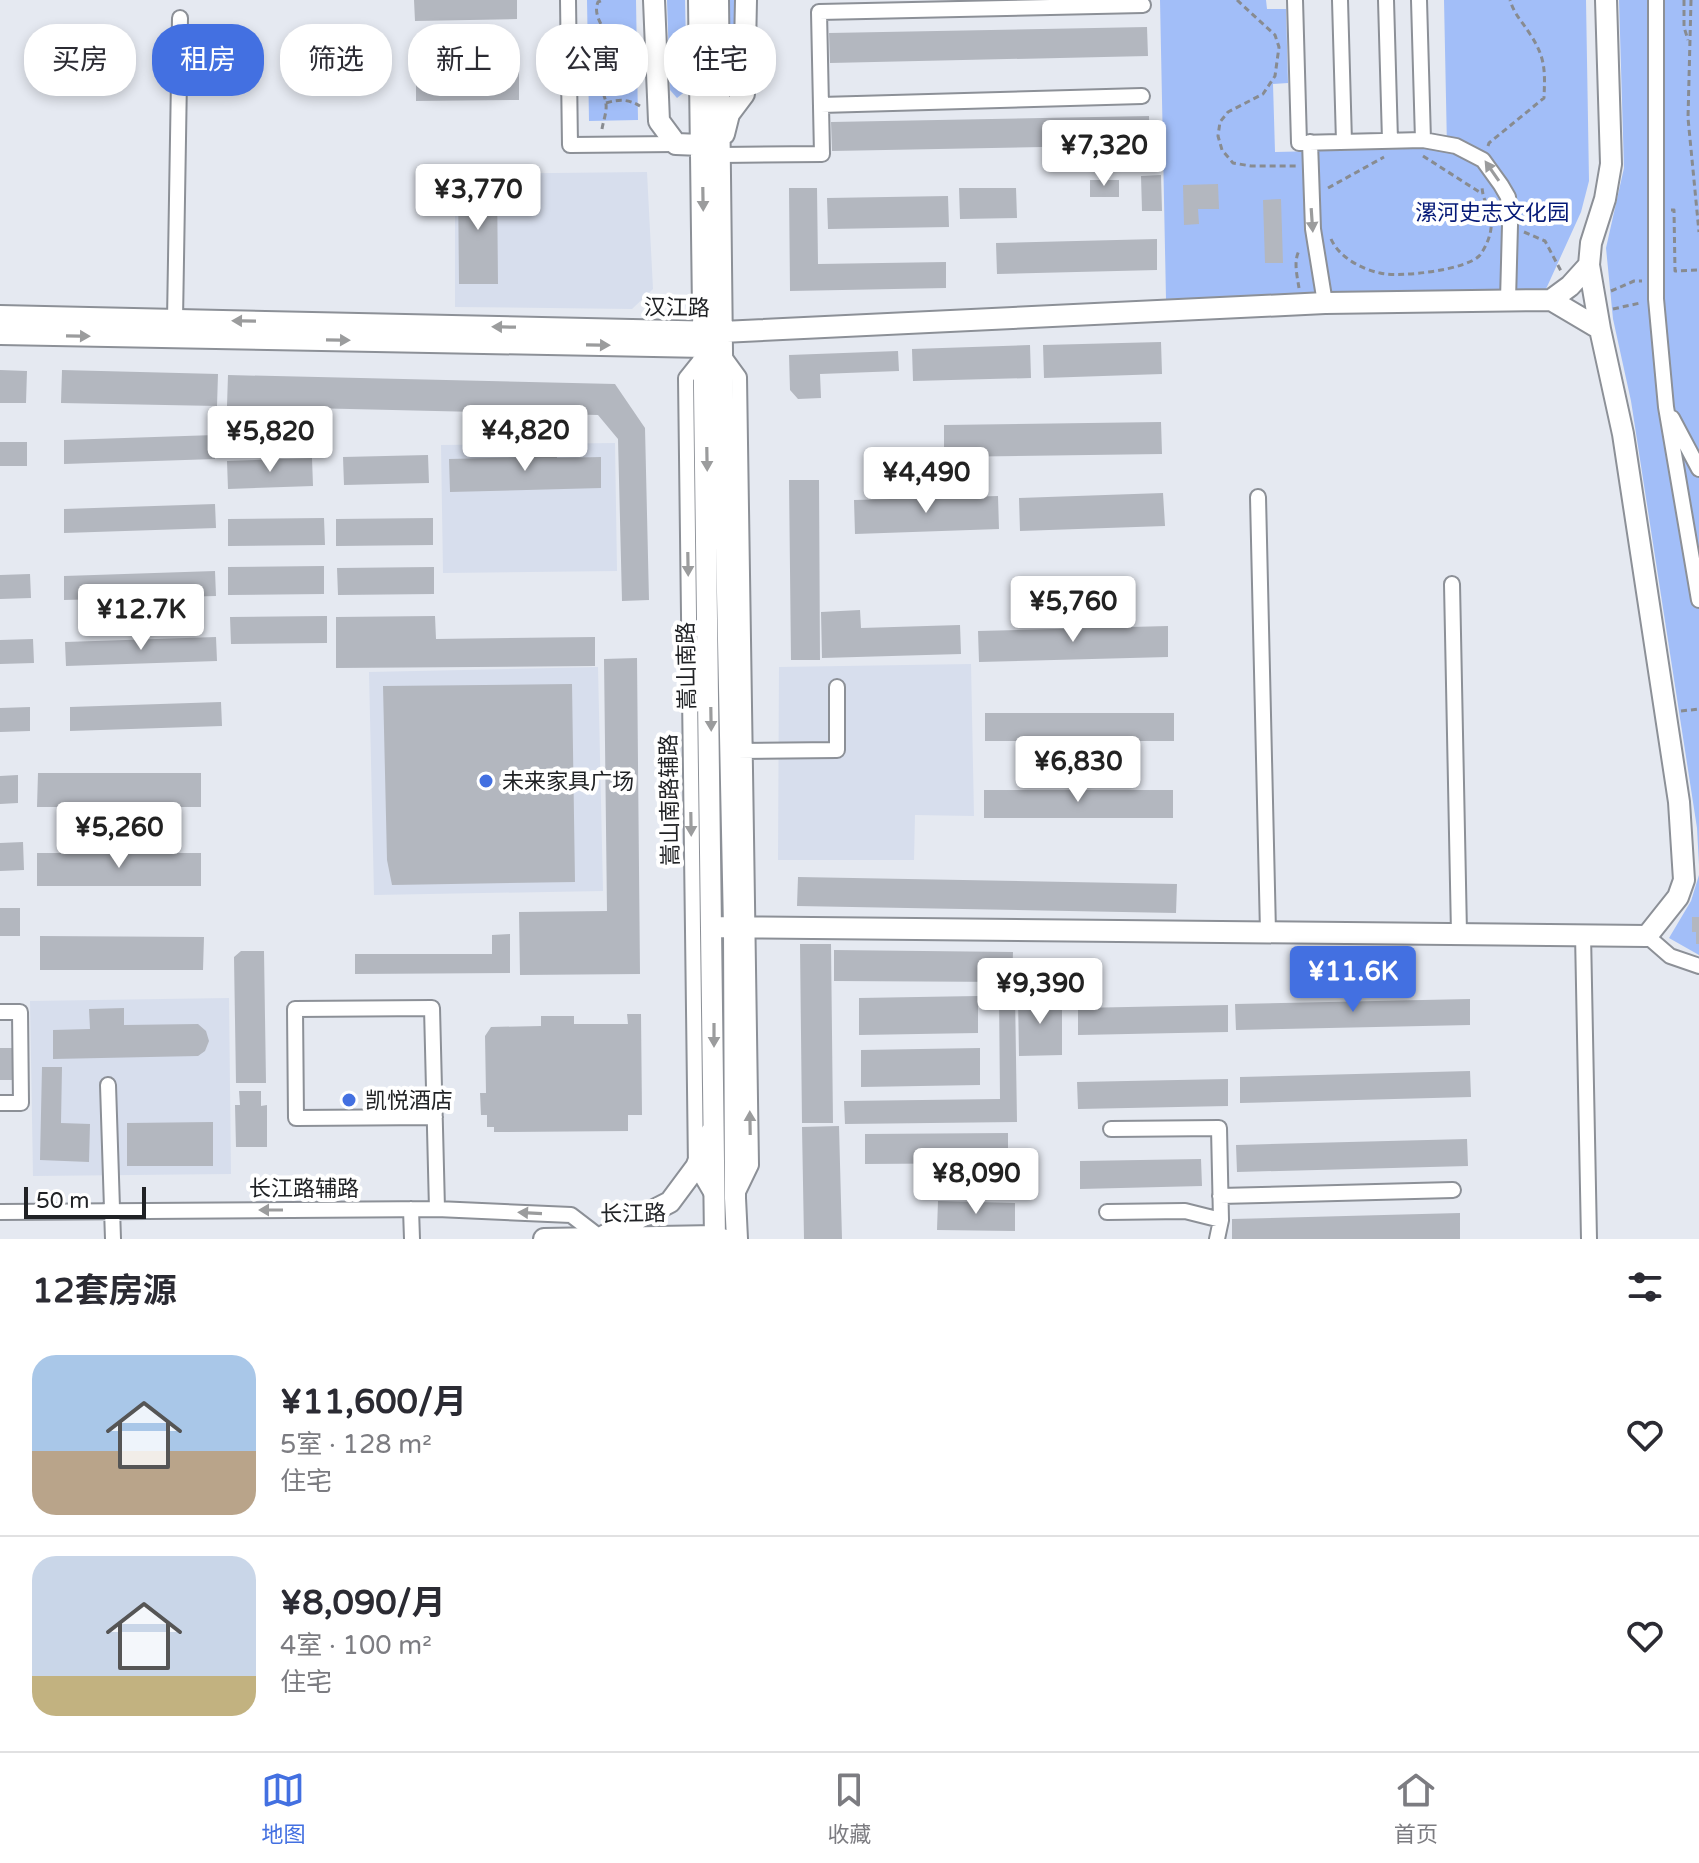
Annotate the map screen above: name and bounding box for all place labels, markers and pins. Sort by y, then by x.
pin: ¥7,320 [1039,120,1169,188]
pin: ¥3,770 [413,164,543,232]
pin: ¥4,820 [460,405,590,473]
pin: ¥5,820 [205,406,335,474]
pin: ¥4,490 [861,447,991,515]
pin: ¥5,760 [1008,576,1138,644]
pin: ¥12.7K [76,584,206,652]
pin: ¥6,830 [1013,736,1143,804]
place label: 未来家具广场 [502,769,634,795]
marker: 未来家具广场 [477,772,495,790]
pin: ¥5,260 [54,802,184,870]
pin: ¥11.6K [1288,946,1418,1014]
pin: ¥9,390 [975,958,1105,1026]
place label: 凯悦酒店 [365,1088,453,1114]
marker: 凯悦酒店 [340,1091,358,1109]
pin: ¥8,090 [911,1148,1041,1216]

